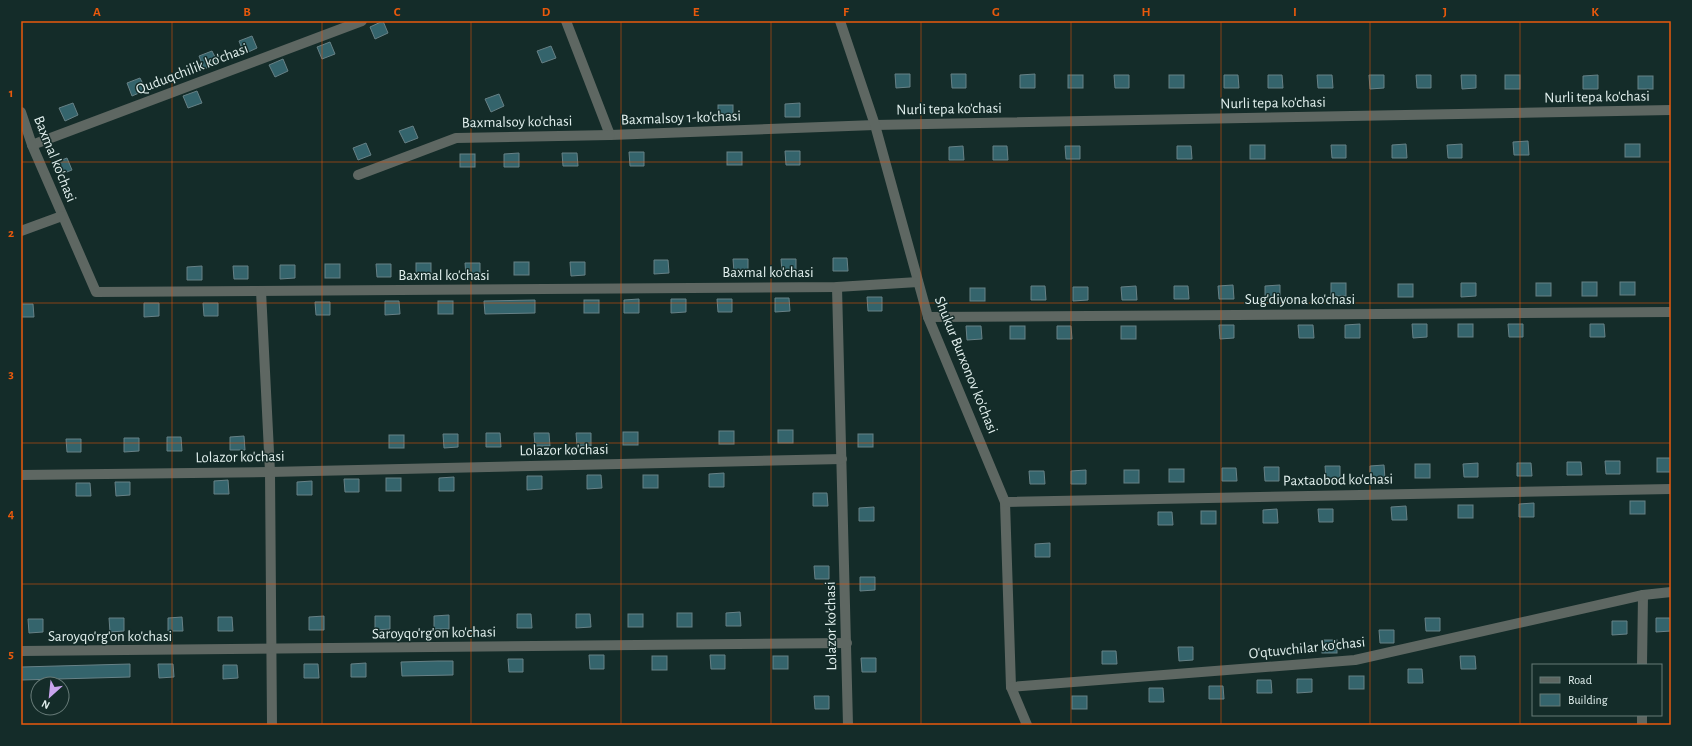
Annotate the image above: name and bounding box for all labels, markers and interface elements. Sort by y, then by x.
text: A [93,6,101,19]
text: B [243,6,251,19]
text: C [394,6,401,19]
text: D [542,6,551,19]
text: E [693,6,700,19]
text: F [843,6,850,19]
text: G [992,6,1000,19]
text: H [1141,6,1151,19]
text: I [1293,6,1297,19]
text: J [1443,6,1447,19]
text: K [1591,6,1599,19]
street label: Quduqchilik ko'chasi [134,41,250,97]
text: 1 [9,87,13,100]
street label: Nurli tepa ko'chasi [1544,89,1650,105]
street label: Nurli tepa ko'chasi [1220,95,1326,111]
street label: Nurli tepa ko'chasi [896,101,1002,117]
street label: Baxmalsoy 1-ko'chasi [621,108,741,128]
street label: Baхmal ko'chasi [31,114,79,204]
street label: Baхmalsoy ko'chasi [462,114,572,130]
text: 2 [8,227,14,240]
street label: Baxmal ko'chasi [722,265,814,280]
street label: Baxmal ko'chasi [398,268,490,283]
street label: Sug'diyona ko'chasi [1245,292,1355,307]
street label: Shukur Burxonov ko'chasi [932,294,1000,436]
text: 3 [8,368,14,381]
street label: Lolazor ko'chasi [519,442,609,458]
street label: Lolazor ko'chasi [195,449,285,465]
street label: Paxtaobod ko'chasi [1283,472,1393,488]
text: 4 [8,508,15,521]
street label: Lolazor ko'chasi [823,581,839,671]
street label: Saroyqo'rg'on ko'chasi [372,624,496,642]
street label: Saroyqo'rg'on ko'chasi [48,629,172,644]
street label: O'qtuvchilar ko'chasi [1248,634,1366,662]
text: 5 [8,648,14,661]
legend [1532,664,1662,716]
text: Road [1568,674,1592,686]
north arrow [30,676,70,716]
text: Building [1568,694,1608,706]
text: N [40,698,52,711]

